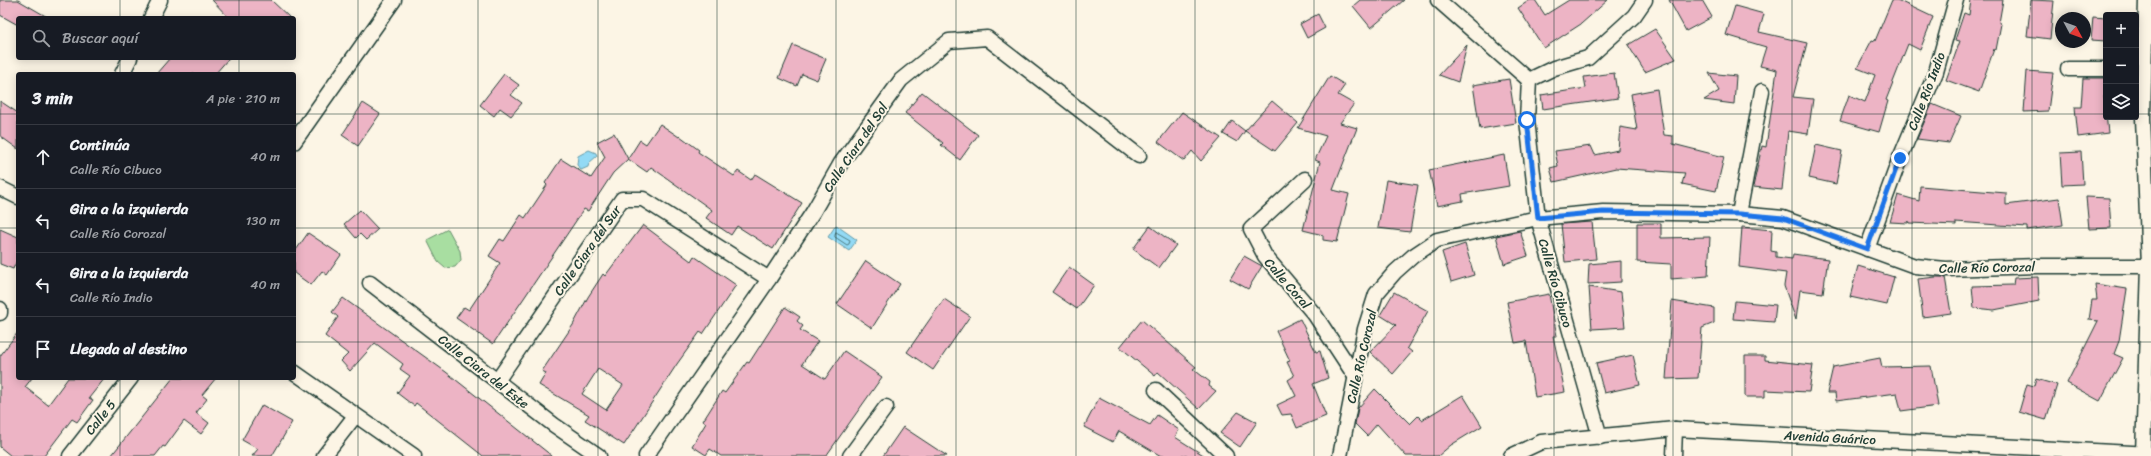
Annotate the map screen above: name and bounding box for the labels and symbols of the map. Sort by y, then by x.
north arrow [2055,12,2091,48]
street label: Calle Río Indio [1901,48,1952,134]
street label: Calle Ciara del Sol [817,97,894,197]
route start [1518,111,1536,129]
route end [1891,149,1909,167]
street label: Calle Ciara del Sur [548,200,628,300]
street label: Calle Río Cibuco [1532,236,1579,331]
street label: Calle Coral [1259,252,1317,315]
street label: Calle Río Corozal [1939,255,2036,280]
street label: Calle Río Corozal [1339,306,1384,406]
street label: Calle Ciara del Este [433,328,535,415]
street label: Calle 5 [79,394,122,440]
street label: Avenida Guárico [1782,424,1877,451]

